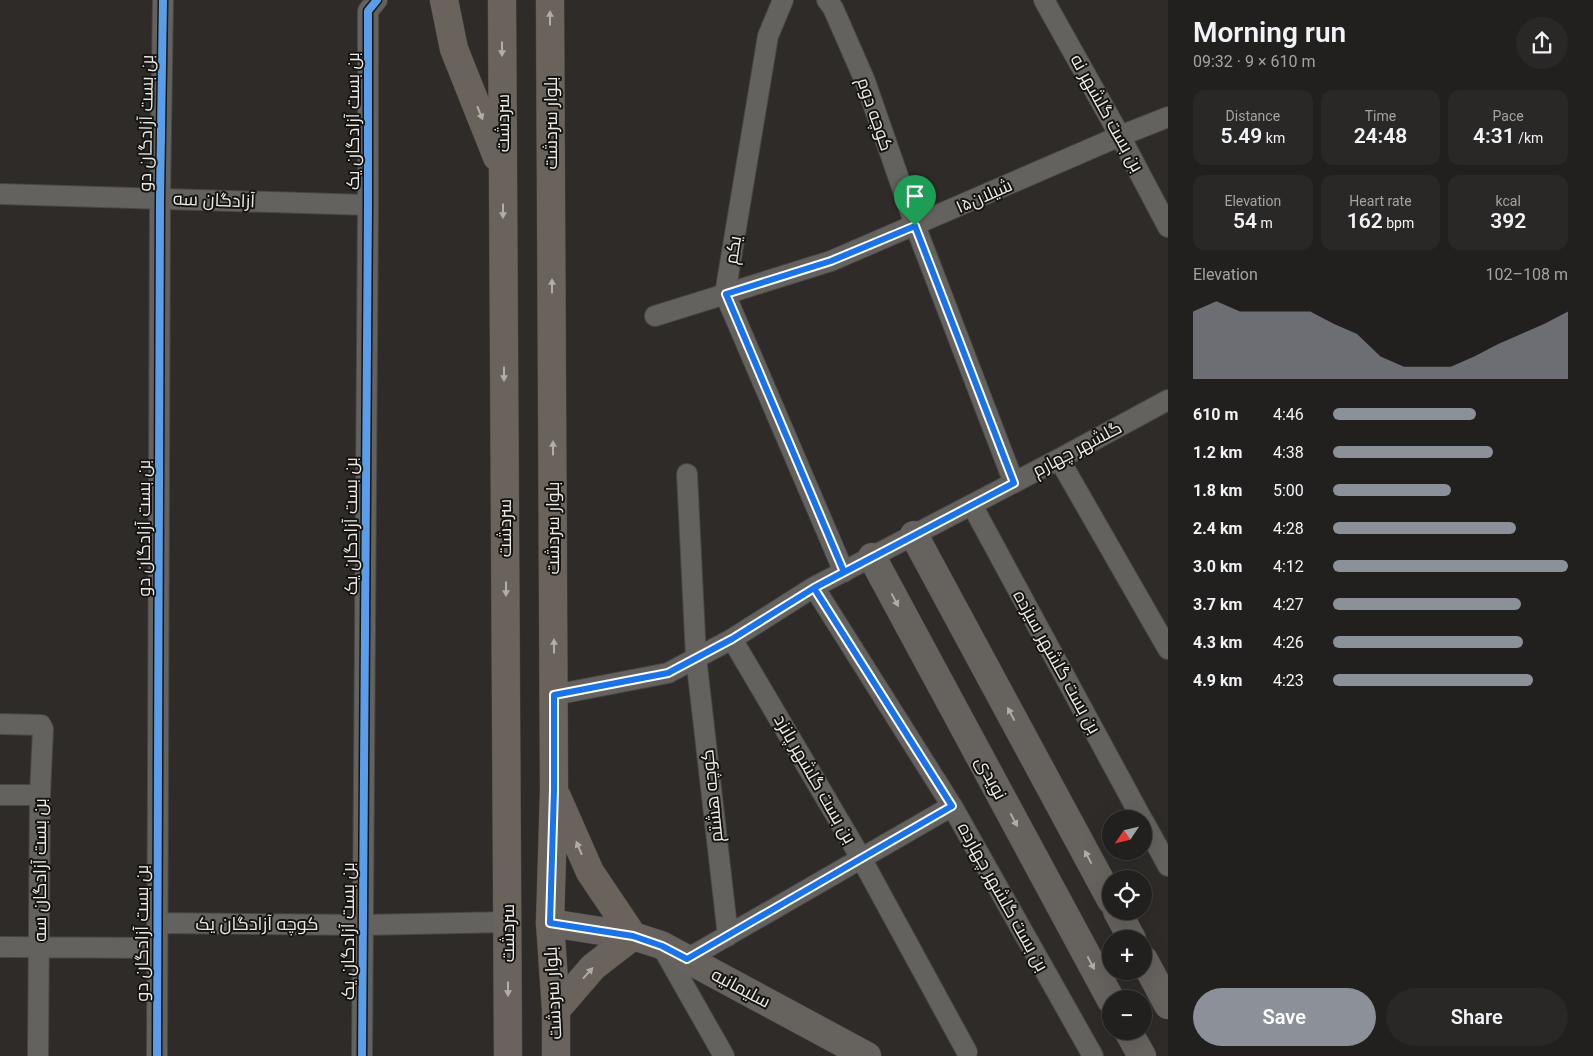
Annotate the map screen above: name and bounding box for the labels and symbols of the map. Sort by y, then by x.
one-way arrow [546,10,554,26]
one-way arrow [498,41,506,57]
street label: بن بست گلشهر نه [1066,50,1148,176]
street label: بن بست آزادگان یک [342,52,364,190]
street label: بن بست آزادگان دو [134,54,158,192]
street label: کوچه دوم [851,74,898,154]
street label: بلوار سردشت [540,76,562,170]
street label: سردشت [492,94,514,152]
one-way arrow [476,106,484,120]
street label: شیلان۱۵ [952,174,1016,218]
pin [894,175,936,226]
street label: آزادگان سه [172,188,256,212]
one-way arrow [499,203,507,219]
street label: یکم [720,234,747,266]
one-way arrow [548,278,556,294]
one-way arrow [500,366,508,382]
street label: گلشهر چهارم [1029,416,1126,483]
one-way arrow [549,440,557,456]
street label: بن بست آزادگان یک [340,457,362,595]
street label: بن بست آزادگان دو [133,460,155,596]
street label: بلوار سردشت [542,481,564,575]
street label: سردشت [494,499,516,557]
one-way arrow [502,581,510,597]
street label: بن بست گلشهر سیزده [1008,586,1106,738]
one-way arrow [891,593,899,607]
one-way arrow [550,638,558,654]
one-way arrow [1007,706,1015,721]
street label: بن بست گلشهر پانزد [768,711,861,848]
street label: کوچه هشتم [696,748,729,844]
street label: نویدی [971,753,1011,803]
street label: بن بست آزادگان سه [29,798,51,942]
north arrow [1102,810,1152,860]
one-way arrow [1010,813,1018,827]
street label: بن بست گلشهر چهارده [952,818,1053,976]
one-way arrow [575,841,583,855]
one-way arrow [1084,849,1092,864]
street label: بن بست آزادگان یک [337,862,359,1000]
street label: بن بست آزادگان دو [131,865,153,1001]
street label: سردشت [497,904,519,962]
street label: کوچه آزادگان یک [195,913,319,936]
street label: بلوار سردشت [540,946,566,1040]
one-way arrow [1087,956,1095,970]
street label: سلیمانیه [708,963,774,1012]
one-way arrow [582,967,593,980]
one-way arrow [504,981,512,997]

